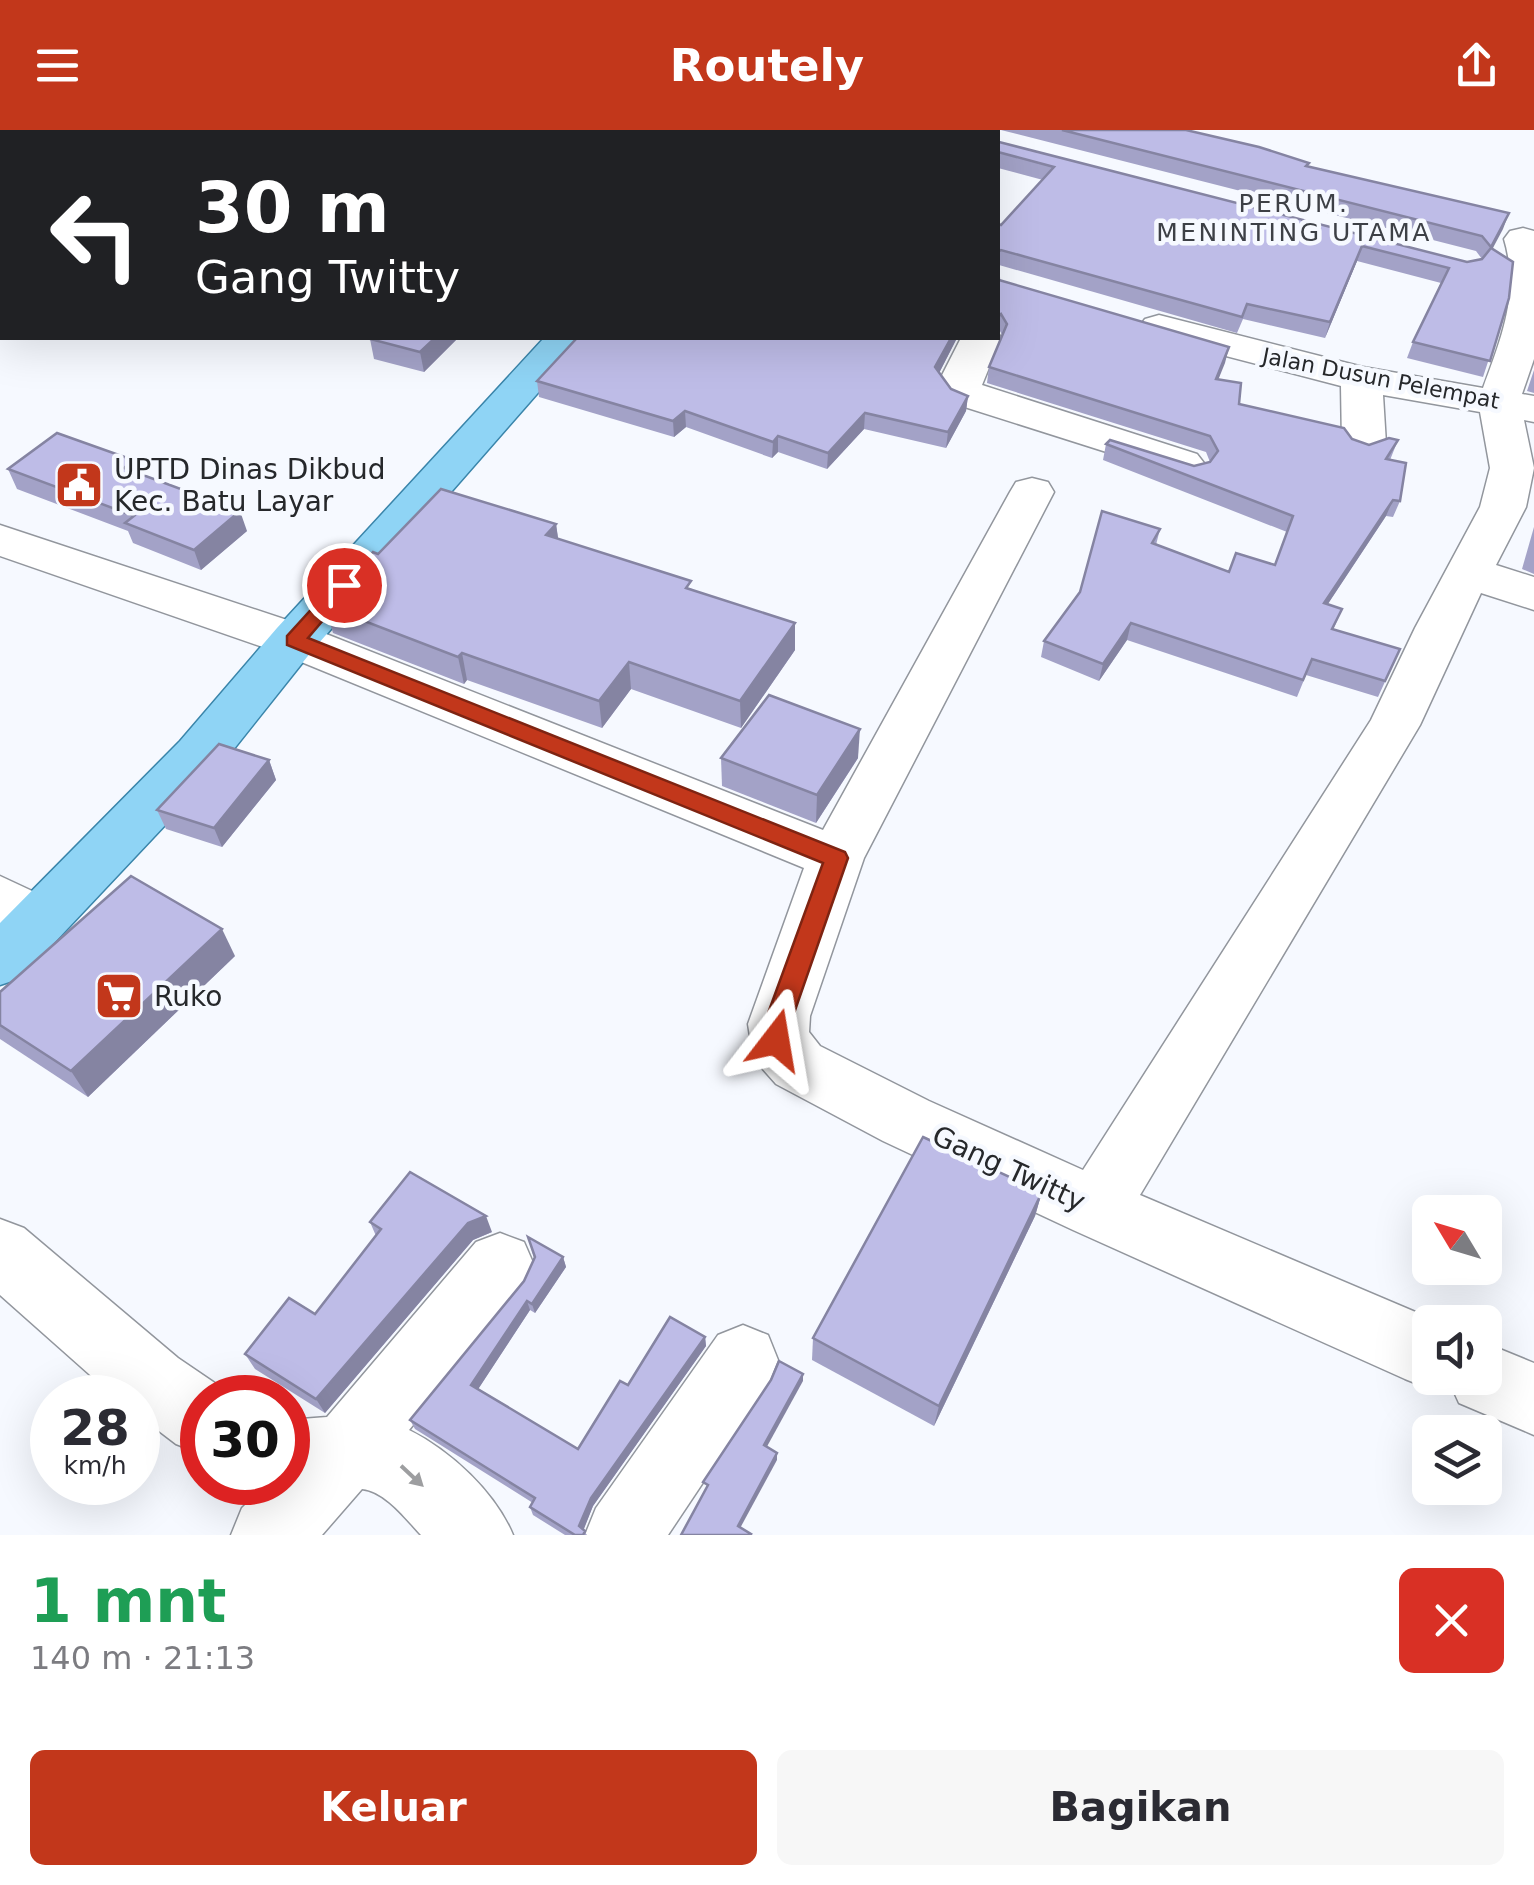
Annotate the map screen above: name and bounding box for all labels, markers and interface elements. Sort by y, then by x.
icon: menu [30,38,85,93]
icon: share [1449,38,1504,93]
text: Routely [670,39,864,92]
text: 30 m [195,167,390,249]
icon: left [30,170,160,300]
district label: PERUM. MENINTING UTAMA [1156,189,1432,247]
text: Gang Twitty [195,251,460,304]
street label: Jalan Dusun Pelempat [1258,343,1502,414]
place label: UPTD Dinas Dikbud Kec. Batu Layar [114,453,386,518]
public building icon: UPTD Dinas Dikbud Kec. Batu Layar [53,459,105,511]
pin [302,543,387,628]
icon: arrive [317,558,372,613]
supermarket icon: Ruko [93,970,145,1022]
place label: Ruko [154,980,222,1013]
position arrow [724,988,828,1092]
street label: Gang Twitty [927,1119,1091,1218]
north arrow [1412,1195,1502,1285]
map controls [1412,1195,1502,1505]
button: sound [1412,1305,1502,1395]
speed limit sign: 30 [180,1375,310,1505]
text: 28 [60,1399,130,1457]
button: layers [1412,1415,1502,1505]
text: km/h [63,1451,127,1480]
one-way arrow [400,1464,424,1487]
text: 1 mnt [30,1566,227,1636]
button: close [1399,1568,1504,1673]
text: 140 m · 21:13 [30,1639,255,1677]
button: Keluar [30,1750,757,1865]
button: Bagikan [777,1750,1504,1865]

